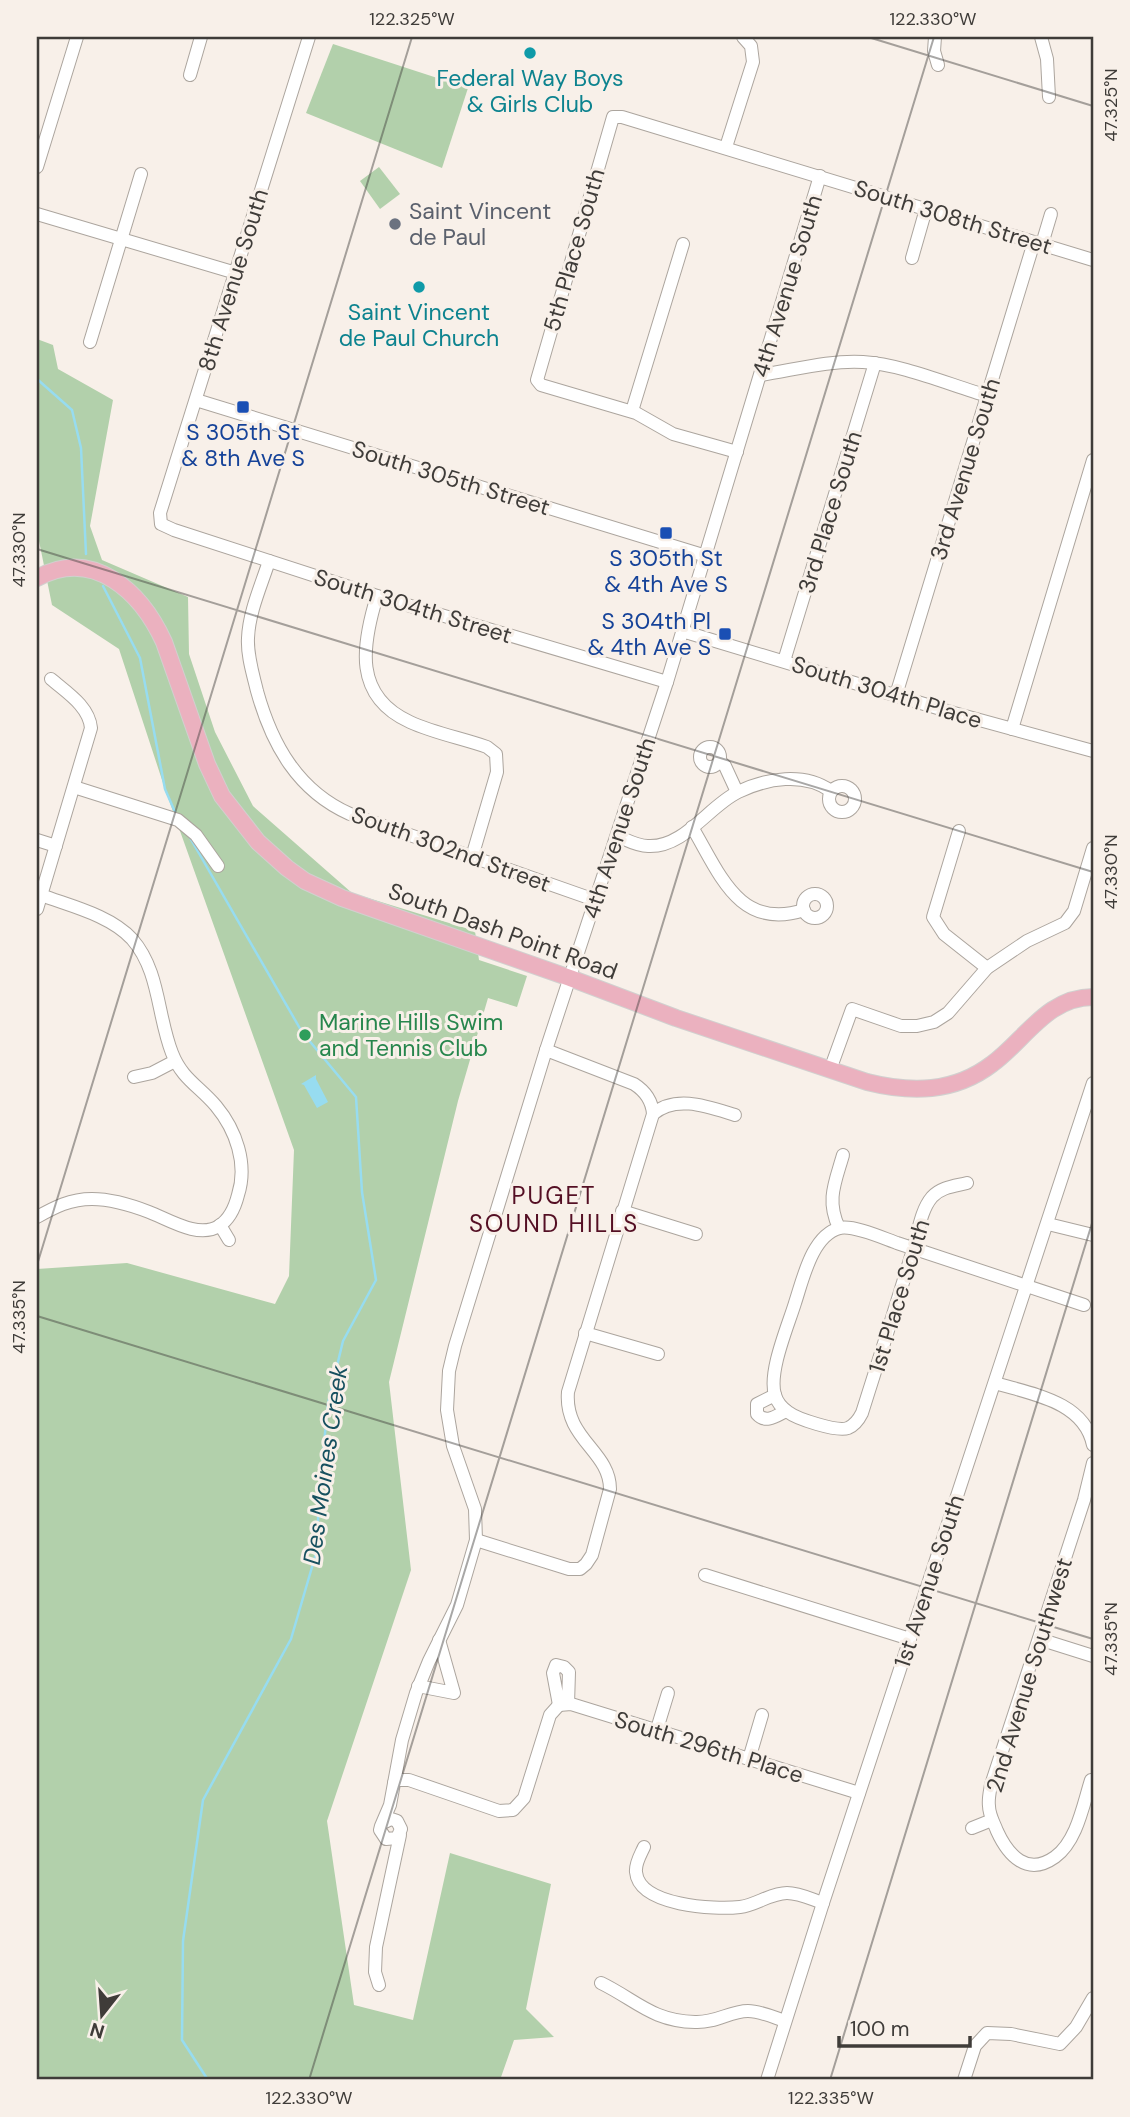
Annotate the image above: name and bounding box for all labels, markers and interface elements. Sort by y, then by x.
text: 122.325°W [369,7,455,31]
text: 122.330°W [889,7,977,31]
marker: Federal Way Boys & Girls Club [522,45,538,61]
place label: Federal Way Boys & Girls Club [436,63,624,119]
text: 47.325°N [1099,68,1123,142]
street label: 5th Place South [536,165,612,335]
street label: South 308th Street [850,173,1056,261]
street label: 8th Avenue South [191,185,275,375]
street label: 4th Avenue South [745,191,829,381]
place label: Saint Vincent de Paul [409,196,551,252]
marker: Saint Vincent de Paul [387,216,403,232]
marker: Saint Vincent de Paul Church [411,279,427,295]
place label: Saint Vincent de Paul Church [339,297,499,353]
street label: 3rd Avenue South [923,374,1007,564]
marker: S 305th St & 8th Ave S [235,399,251,415]
place label: S 305th St & 8th Ave S [181,417,305,473]
street label: 3rd Place South [791,427,869,597]
street label: South 305th Street [348,434,554,522]
text: 47.330°N [7,512,31,588]
marker: S 305th St & 4th Ave S [658,525,674,541]
place label: S 305th St & 4th Ave S [604,543,728,599]
street label: South 304th Street [310,562,516,650]
place label: S 304th Pl & 4th Ave S [588,606,711,662]
marker: S 304th Pl & 4th Ave S [717,626,733,642]
street label: South 304th Place [788,649,986,735]
street label: 4th Avenue South [576,733,662,923]
street label: South 302nd Street [347,799,555,899]
text: 47.330°N [1099,834,1123,910]
street label: South Dash Point Road [384,876,622,986]
place label: Marine Hills Swim and Tennis Club [319,1007,503,1063]
marker: Marine Hills Swim and Tennis Club [297,1027,313,1043]
district label: PUGET SOUND HILLS [469,1180,639,1239]
street label: 1st Place South [861,1216,937,1376]
text: 47.335°N [7,1280,31,1354]
water label: Des Moines Creek [296,1362,354,1567]
street label: 1st Avenue South [887,1491,971,1671]
street label: 2nd Avenue Southwest [979,1554,1079,1796]
text: 47.335°N [1099,1602,1123,1676]
street label: South 296th Place [611,1704,807,1790]
north arrow [66,1980,136,2050]
scale bar [839,2005,971,2049]
text: 100 m [850,2015,910,2043]
text: N [87,2017,107,2045]
text: 122.330°W [265,2086,353,2110]
text: 122.335°W [788,2086,874,2110]

